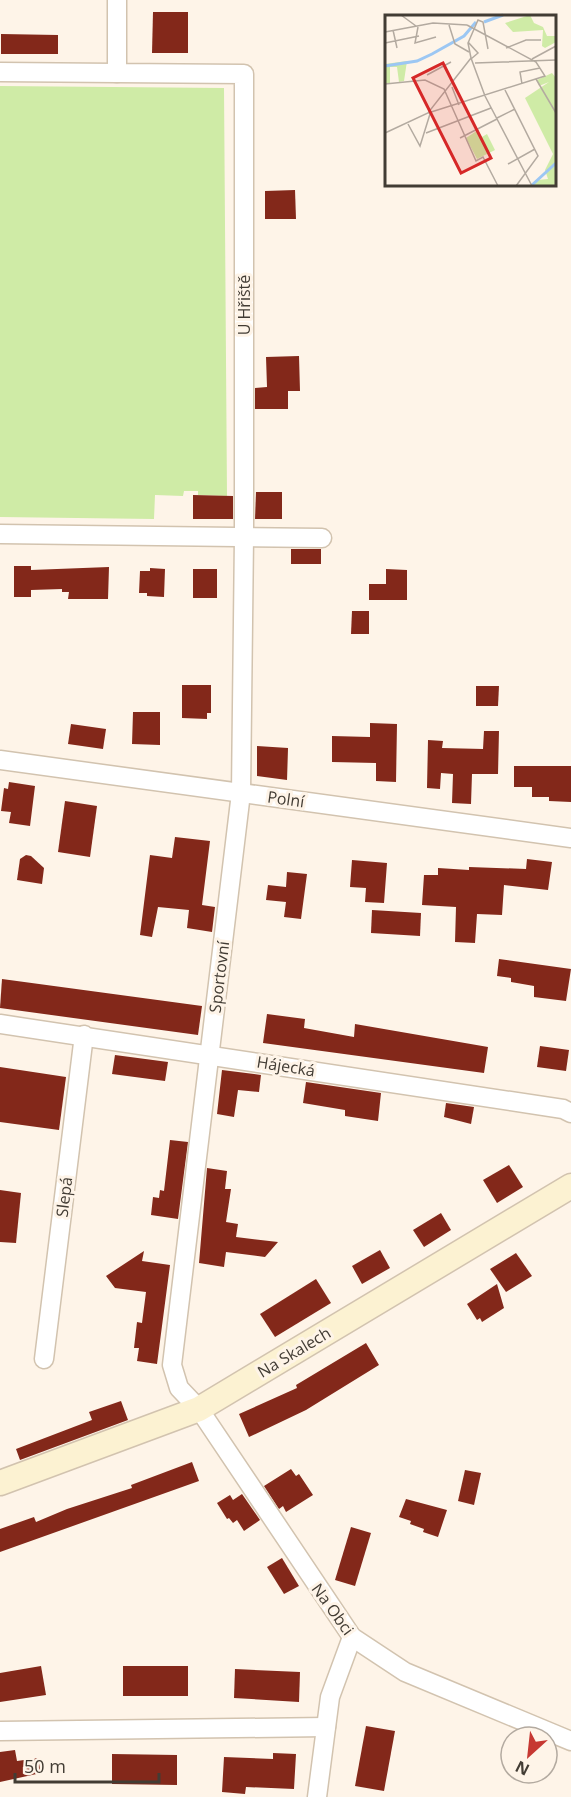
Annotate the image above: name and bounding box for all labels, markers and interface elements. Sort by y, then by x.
inset map [385,15,556,186]
street label: U Hřiště [233,275,255,335]
street label: Polní [266,786,307,813]
street label: Sportovní [204,939,234,1014]
street label: Hájecká [255,1051,317,1081]
street label: Slepá [51,1176,77,1218]
street label: Na Skalech [253,1322,335,1382]
street label: Na Obci [307,1579,359,1639]
north arrow [499,1725,559,1785]
scale bar [15,1746,159,1784]
text: 50 m [24,1754,66,1778]
text: N [511,1756,533,1781]

